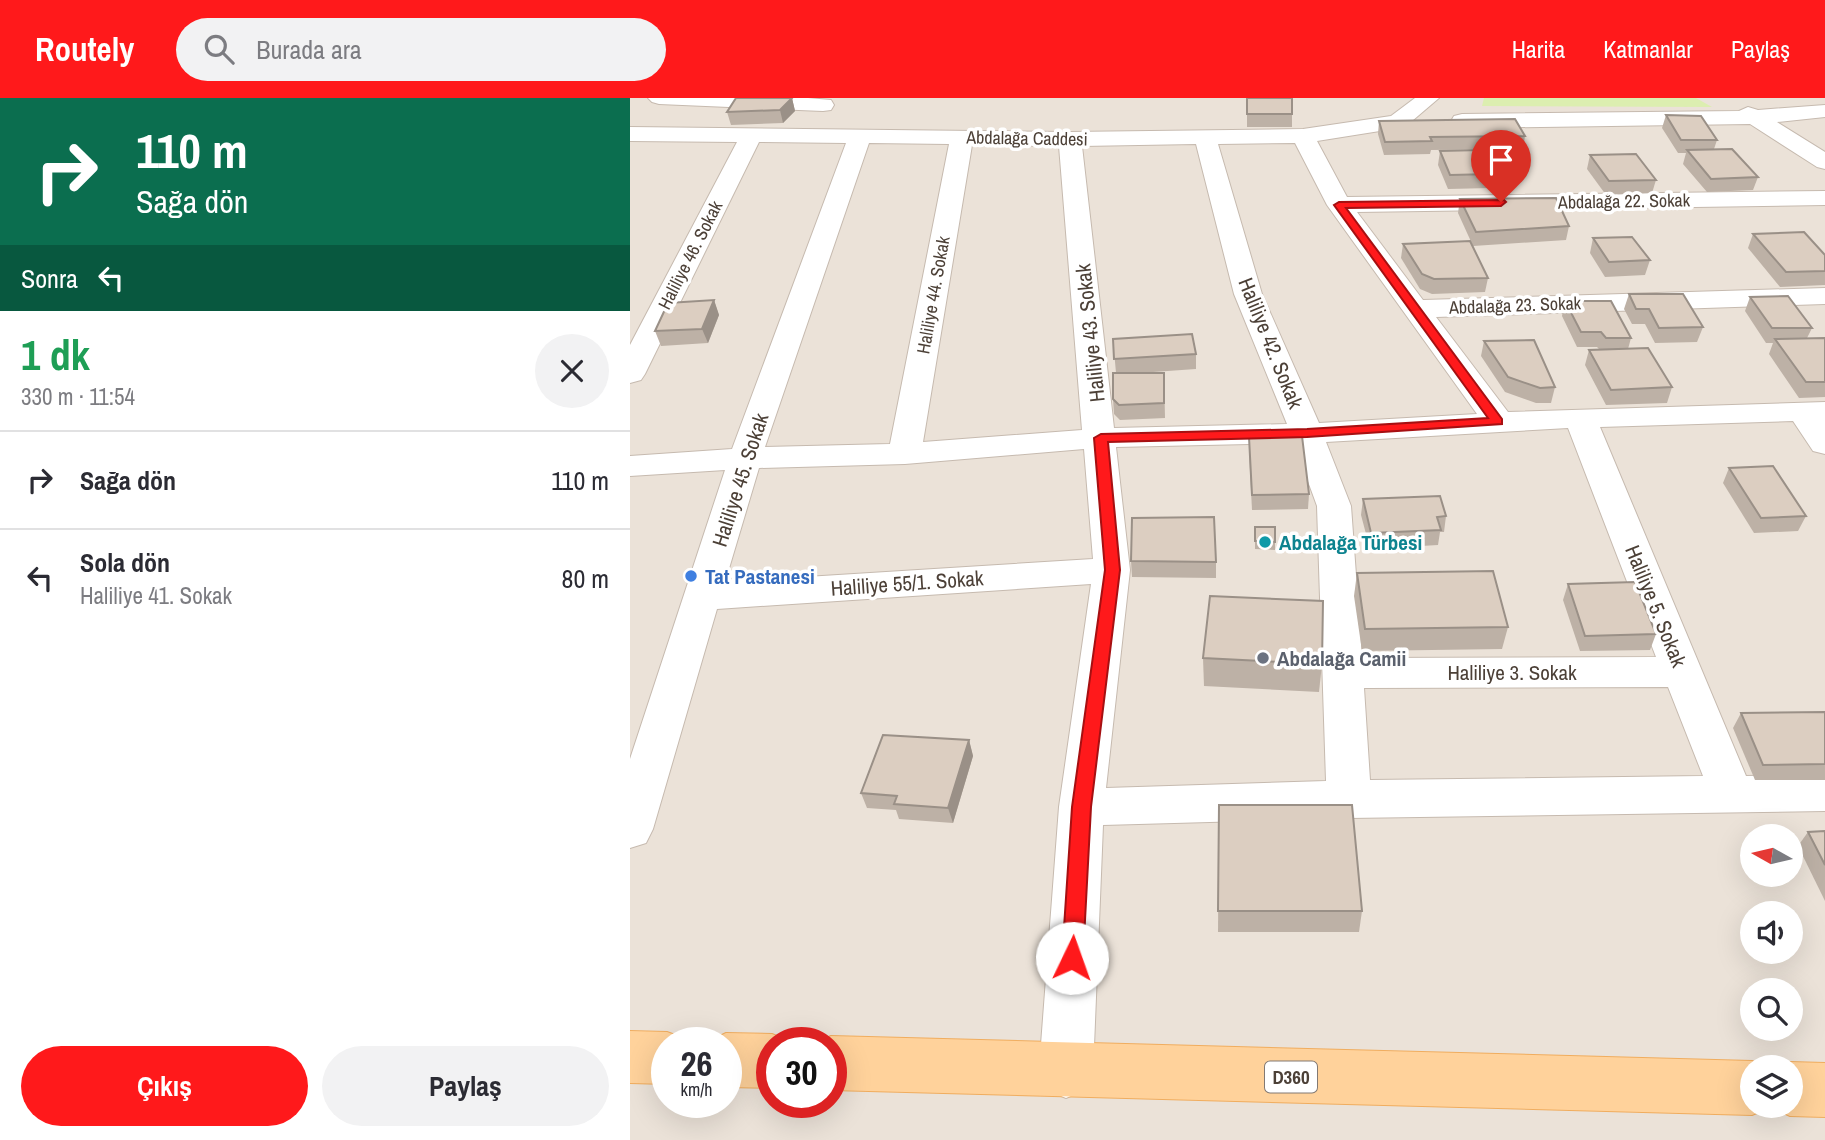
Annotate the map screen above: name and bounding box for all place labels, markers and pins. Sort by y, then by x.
pin [1471,130,1531,202]
place label: Abdalağa Türbesi [1279,528,1422,557]
marker: Abdalağa Türbesi [1257,534,1273,550]
place label: Tat Pastanesi [705,562,815,591]
marker: Tat Pastanesi [683,568,699,584]
place label: Abdalağa Camii [1277,644,1406,673]
marker: Abdalağa Camii [1255,650,1271,666]

